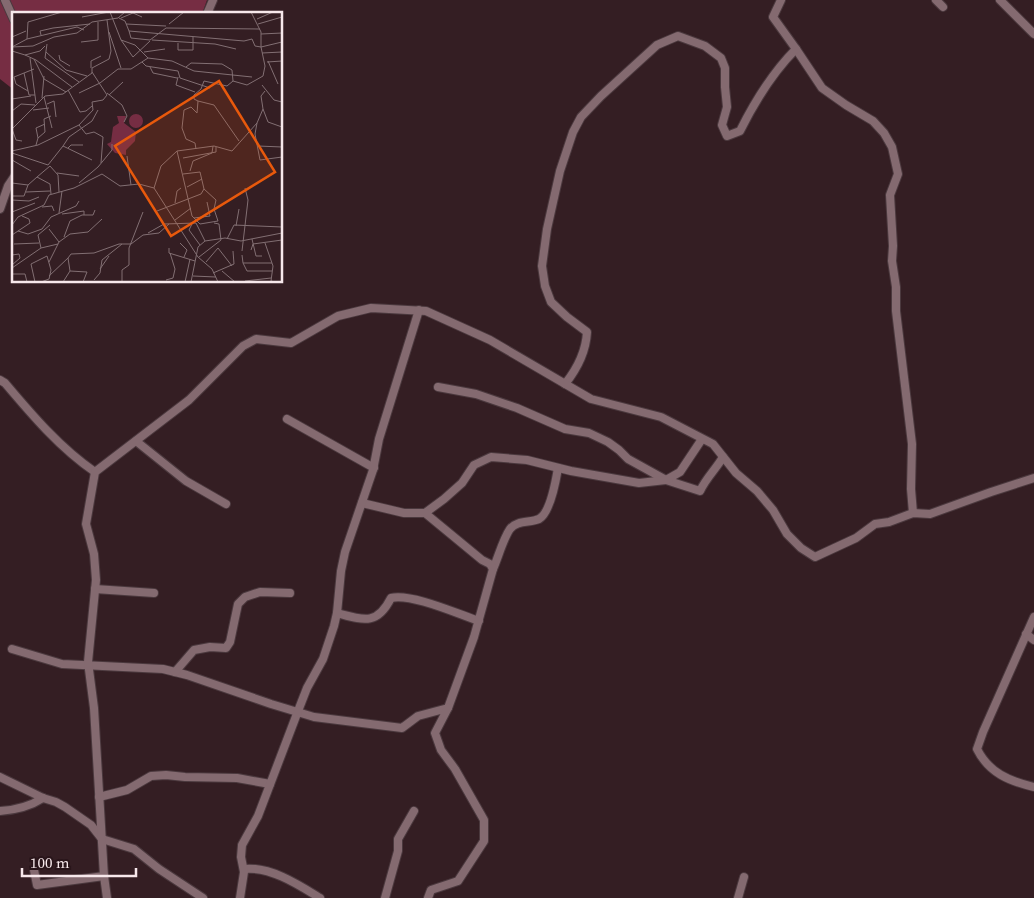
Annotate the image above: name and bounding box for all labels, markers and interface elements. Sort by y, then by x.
inset map [12,12,282,282]
scale bar [22,846,136,878]
text: 100 m [30,852,70,873]

